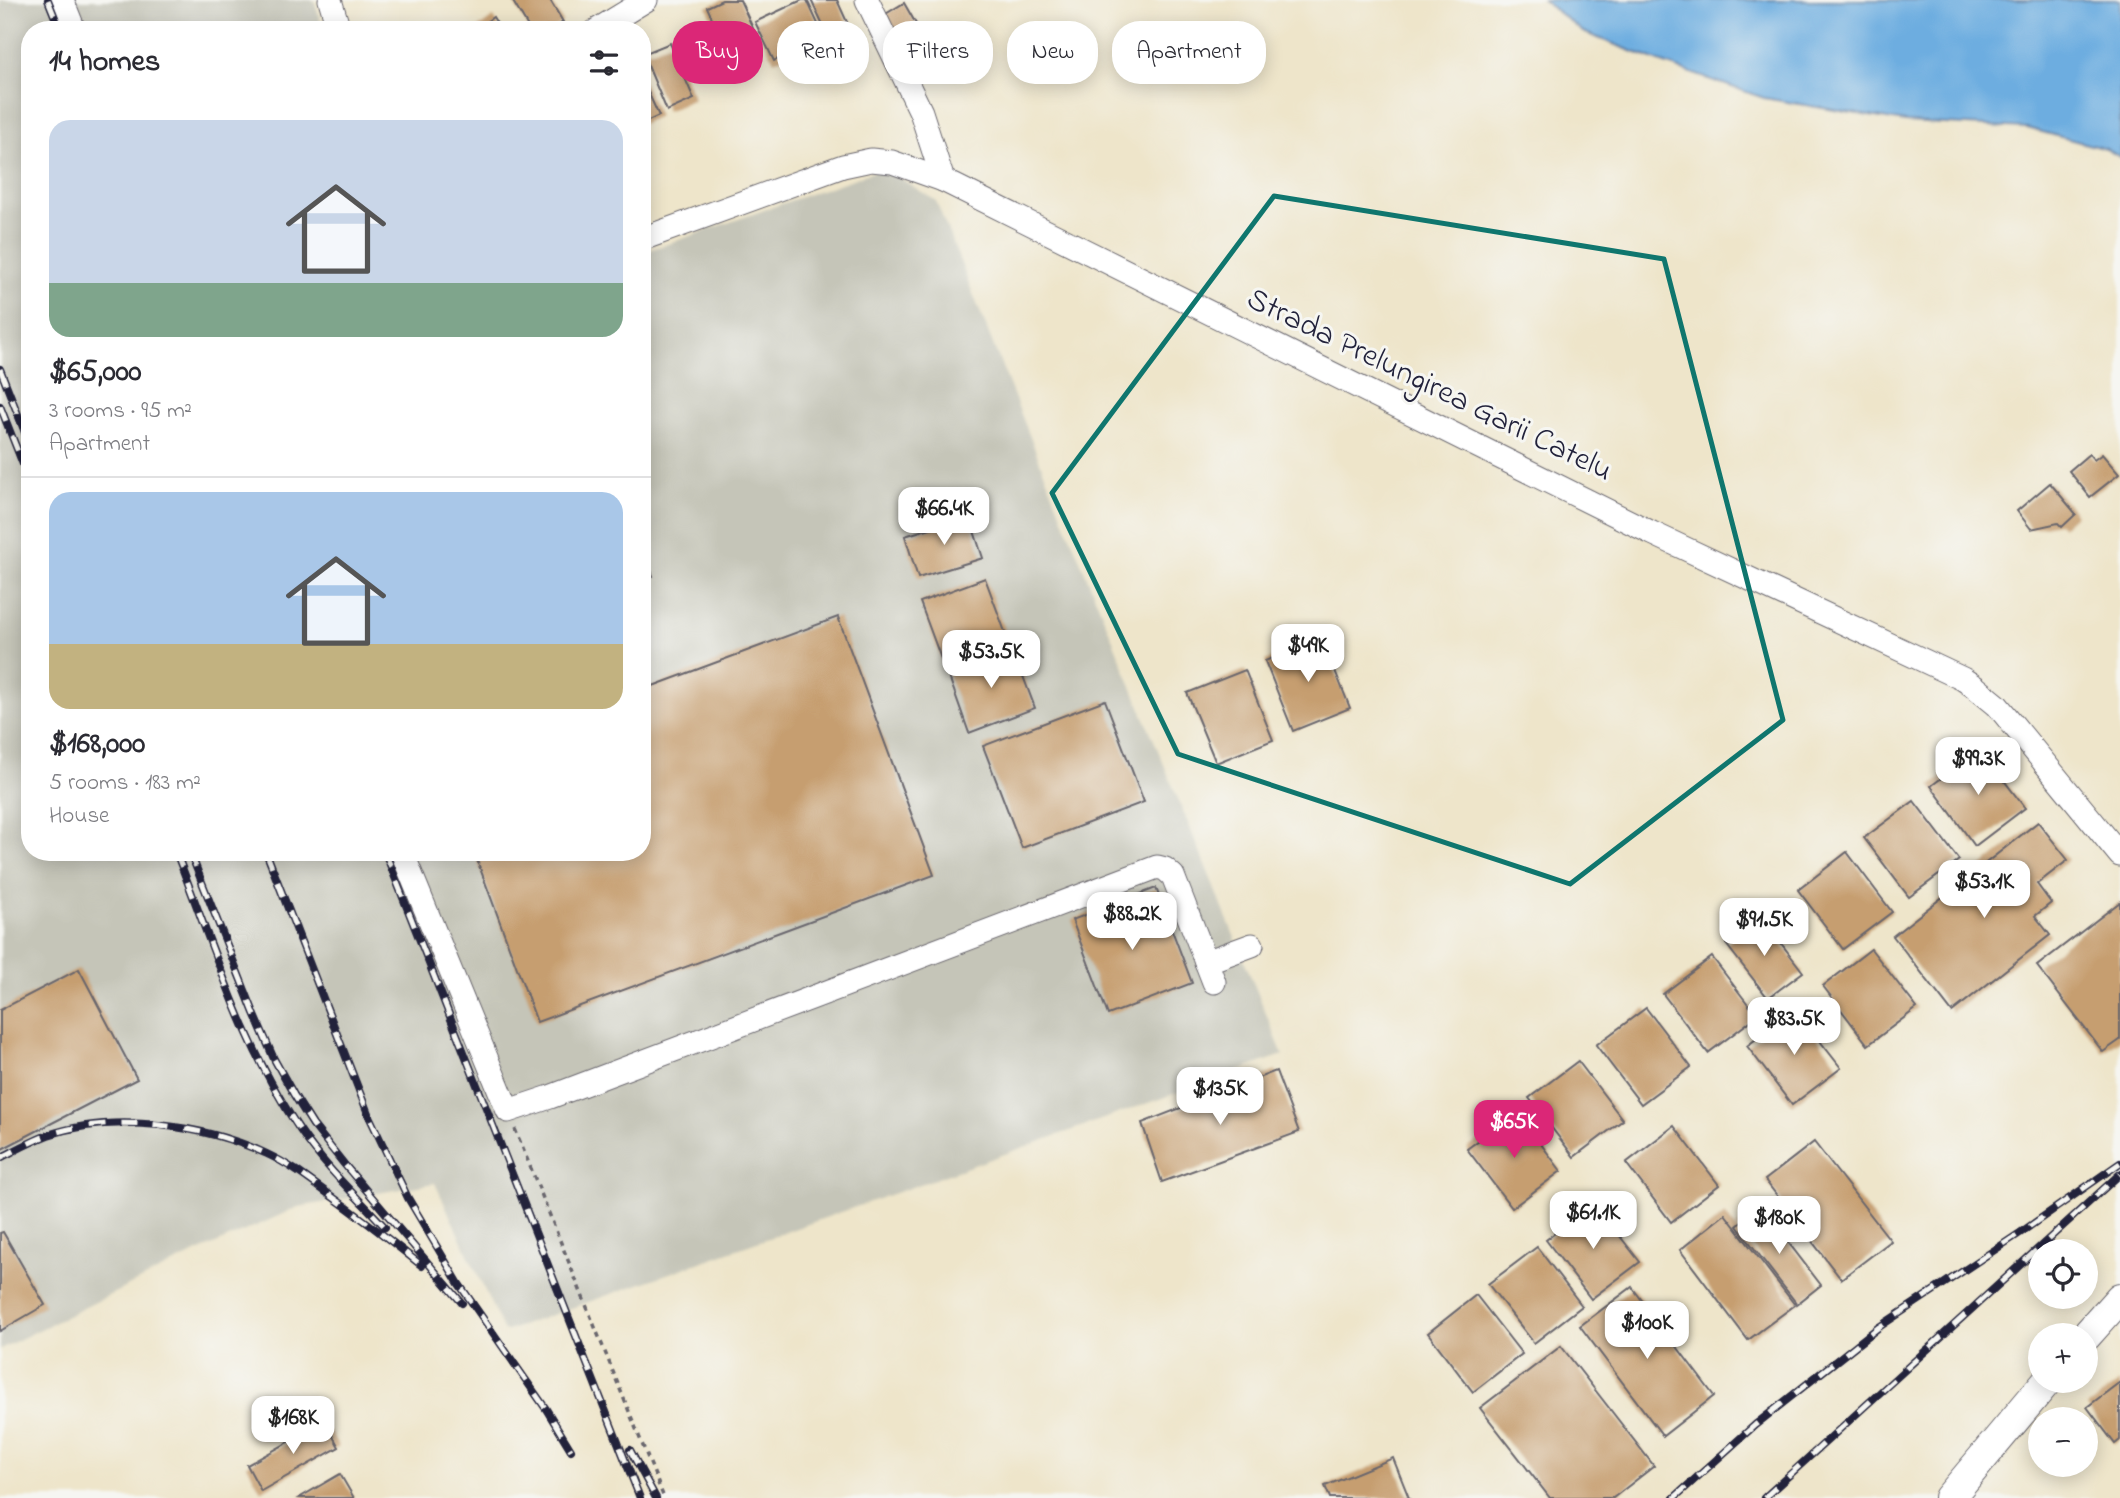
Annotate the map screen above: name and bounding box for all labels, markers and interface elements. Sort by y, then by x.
chip: Buy [672,21,763,84]
chip: Rent [777,21,869,84]
chip: Filters [883,21,993,84]
chip: New [1007,21,1098,84]
chip: Apartment [1112,21,1266,84]
text: 14 homes [49,41,160,85]
icon: filters [585,44,623,82]
icon: home [273,166,399,292]
street label: Strada Prelungirea Garii Catelu [1238,277,1620,495]
text: $65,000 [49,351,142,395]
text: 3 rooms · 95 m² [49,395,192,428]
text: Apartment [49,428,150,461]
pin: $66.4K [887,488,1001,547]
text: $66.4K [914,493,974,526]
icon: home [273,538,399,664]
pin: $49K [1267,624,1349,684]
pin: $53.5K [934,630,1048,690]
text: $49K [1287,630,1329,663]
text: $53.5K [958,636,1024,669]
text: $168,000 [49,723,145,767]
pin: $99.3K [1921,738,2035,797]
text: $99.3K [1951,743,2005,776]
text: 5 rooms · 183 m² [49,767,201,800]
text: House [49,800,109,833]
pin: $53.1K [1927,860,2041,920]
text: $53.1K [1954,866,2014,899]
pin: $88.2K [1075,892,1189,952]
text: $88.2K [1103,898,1161,931]
pin: $91.5K [1707,898,1821,958]
text: $91.5K [1735,904,1793,937]
pin: $83.5K [1737,998,1851,1057]
text: $83.5K [1763,1003,1825,1036]
pin: $135K [1171,1068,1269,1127]
text: $135K [1192,1073,1248,1106]
pin: $65K [1473,1100,1555,1160]
text: $65K [1490,1106,1538,1139]
pin: $61.1K [1536,1192,1650,1251]
pin: $180K [1730,1196,1828,1256]
text: $61.1K [1566,1197,1620,1230]
text: $180K [1754,1202,1804,1235]
map controls [2028,1239,2098,1477]
button: locate [2028,1239,2098,1309]
pin: $100K [1598,1302,1696,1361]
text: $100K [1621,1307,1673,1340]
button: + [2028,1323,2098,1393]
pin: $168K [244,1396,342,1456]
text: $168K [267,1402,319,1435]
button: − [2028,1407,2098,1477]

